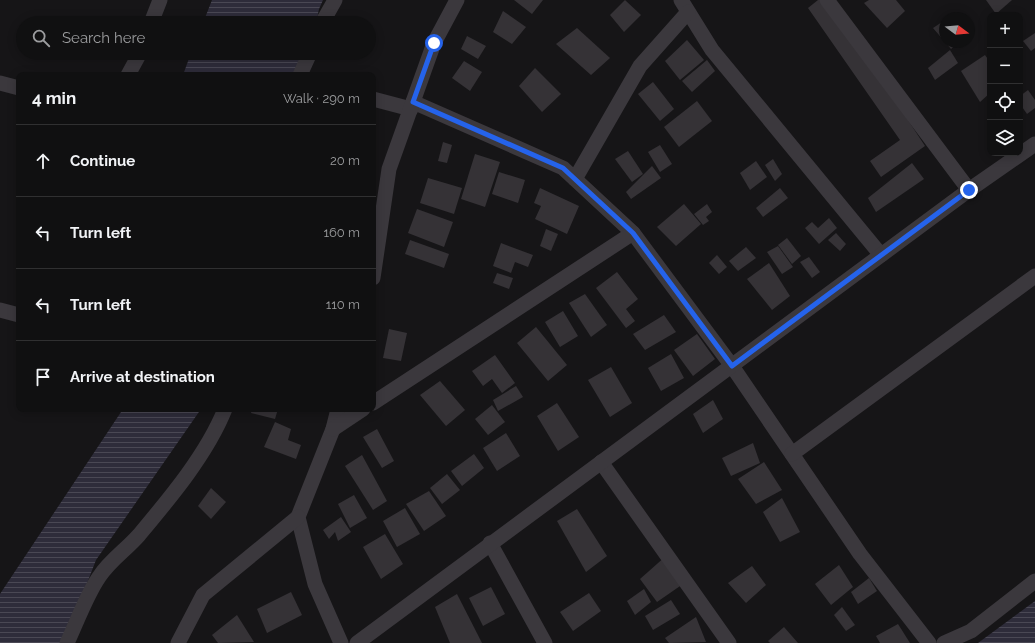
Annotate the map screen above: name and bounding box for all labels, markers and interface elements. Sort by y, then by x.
north arrow [939,12,975,48]
map controls [987,12,1023,156]
button: + [987,12,1023,48]
search box [16,16,376,60]
icon: search [30,27,52,49]
text: Search here [62,29,145,47]
route start [425,34,443,52]
button: − [987,48,1023,84]
button: locate [987,84,1023,120]
text: 4 min [32,88,76,108]
text: Walk · 290 m [283,91,360,106]
button: layers [987,120,1023,156]
icon: ahead [32,150,54,172]
text: Continue [70,152,135,170]
text: 20 m [330,153,360,168]
route end [960,181,978,199]
icon: left [32,222,54,244]
text: Turn left [70,224,131,242]
text: 160 m [323,225,360,240]
icon: left [32,294,54,316]
text: Turn left [70,296,131,314]
text: 110 m [326,297,360,312]
icon: arrive [32,366,54,388]
text: Arrive at destination [70,368,215,386]

